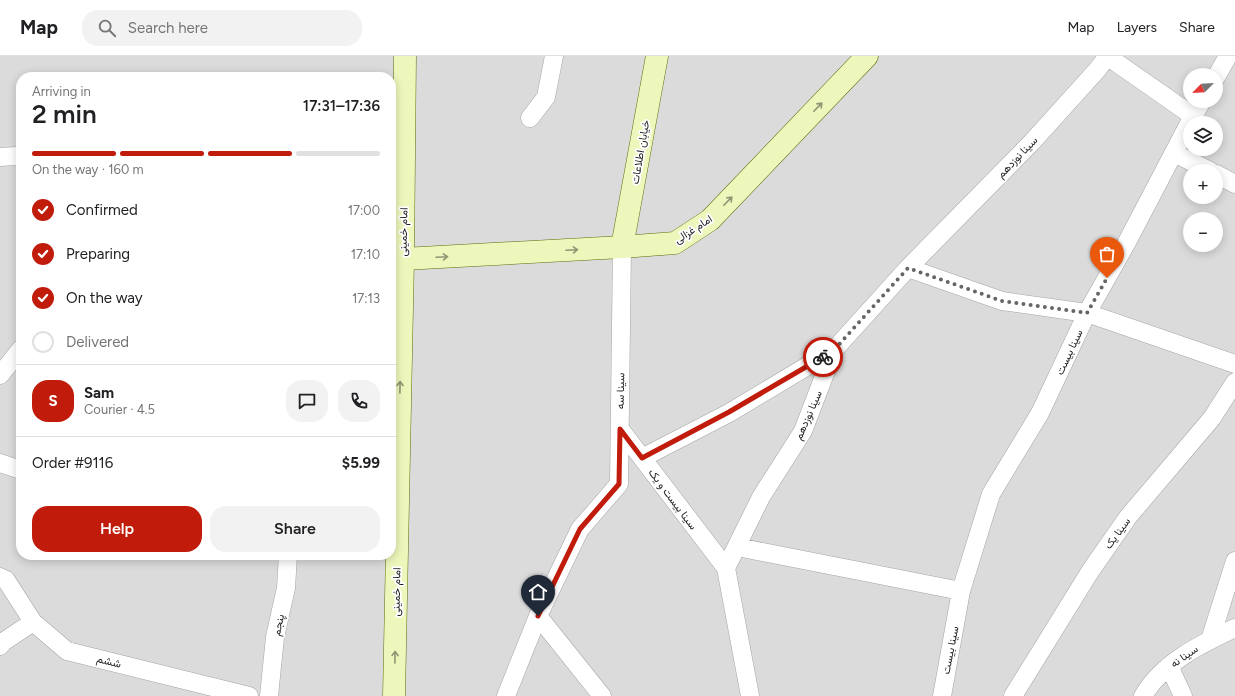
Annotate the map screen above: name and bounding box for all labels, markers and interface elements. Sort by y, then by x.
search box [82,10,362,46]
text: Map [20,16,58,39]
icon: search [96,17,118,39]
text: Search here [128,19,208,37]
text: Map [1067,19,1095,36]
text: Layers [1117,19,1157,36]
text: Share [1179,19,1215,36]
north arrow [1183,68,1223,108]
map controls [1183,68,1223,252]
text: Arriving in [32,84,91,99]
text: 17:31–17:36 [303,97,380,115]
text: 2 min [32,98,97,130]
one-way arrow [813,102,823,112]
button: layers [1183,116,1223,156]
street label: خیابان اطلاعات [628,119,653,185]
street label: سینا نوزدهم [994,134,1041,182]
text: On the way · 160 m [32,162,144,177]
button: + [1183,164,1223,204]
one-way arrow [723,196,733,206]
icon: check [32,199,54,221]
text: Confirmed [66,201,138,219]
text: 17:00 [348,203,380,218]
street label: امام خمینی [397,207,411,257]
street label: امام غزالی [672,212,715,247]
button: − [1183,212,1223,252]
pin [1090,237,1124,278]
icon: check [32,243,54,265]
icon: bag [1096,243,1118,265]
text: Preparing [66,245,130,263]
one-way arrow [565,246,578,254]
text: 17:10 [351,247,380,262]
one-way arrow [435,253,448,260]
icon: check [32,287,54,309]
text: On the way [66,289,143,307]
text: 17:13 [352,291,380,306]
street label: سینا بیست [1053,327,1086,377]
text: Delivered [66,333,129,351]
courier [803,337,843,377]
icon: bike [812,346,834,368]
street label: سینا سه [614,372,627,409]
button: chat [286,380,328,422]
button: phone [338,380,380,422]
one-way arrow [397,381,404,394]
text: Sam [84,384,114,402]
street label: سینا نوزدهم [792,388,826,442]
text: S [48,392,58,410]
text: Courier · 4.5 [84,402,155,417]
text: Order #9116 [32,454,113,472]
text: $5.99 [342,454,380,472]
street label: سینا بیست و یک [645,466,700,533]
button: Help [32,506,202,552]
button: Share [210,506,380,552]
street label: سینا یک [1102,515,1133,552]
street label: امام خمینی [390,567,404,617]
pin [521,575,555,616]
icon: home [527,581,549,603]
street label: پنجم [270,613,288,637]
street label: سینا بیست [939,625,962,675]
street label: سینا نه [1168,642,1201,671]
one-way arrow [391,651,399,664]
street label: ششم [95,652,123,672]

